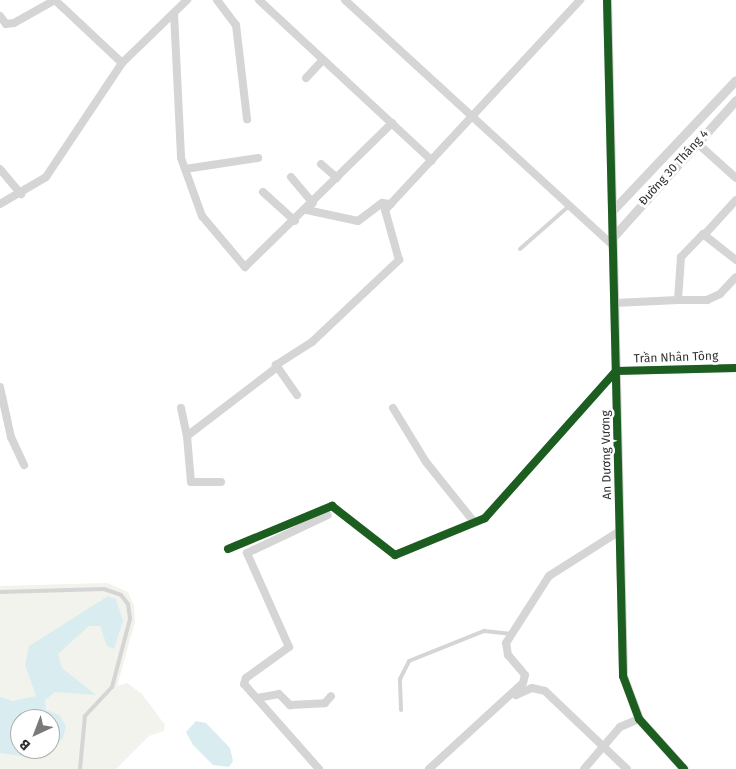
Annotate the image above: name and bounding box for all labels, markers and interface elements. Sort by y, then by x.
street label: Đường 30 Tháng 4 [636,127,712,209]
street label: Trần Nhân Tông [633,349,719,367]
street label: An Dương Vương [599,410,615,500]
north arrow [10,709,60,759]
text: B [16,735,34,754]

